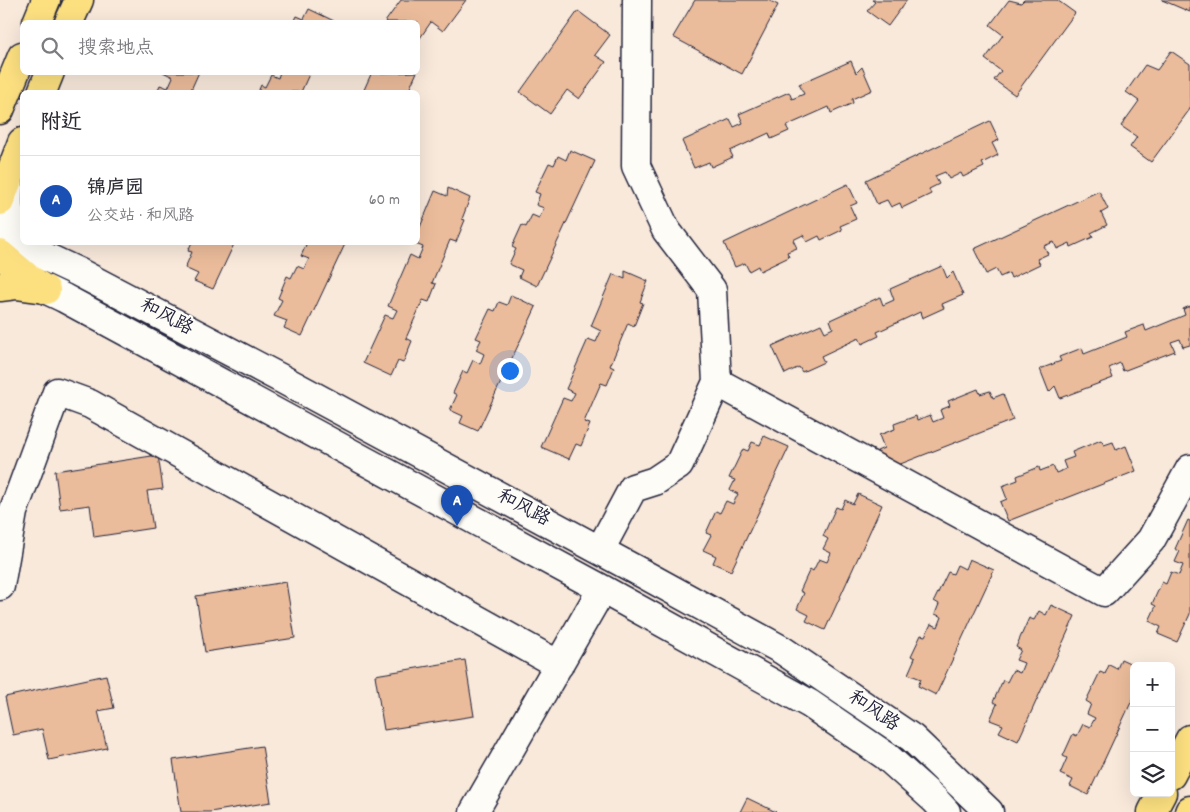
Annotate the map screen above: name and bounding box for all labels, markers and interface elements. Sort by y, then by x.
search box [20,20,420,75]
icon: search [38,34,66,62]
text: 搜索地点 [78,36,154,63]
text: 附近 [40,109,82,139]
text: 锦庐园 [87,176,144,203]
text: A [52,189,60,212]
text: 60 m [369,189,400,212]
text: 公交站 · 和风路 [87,205,194,228]
street label: 和风路 [134,293,198,343]
your location [497,358,523,384]
street label: 和风路 [491,484,555,534]
pin: A [441,485,473,526]
map controls [1130,662,1175,797]
button: + [1130,662,1175,707]
street label: 和风路 [842,685,904,739]
button: − [1130,707,1175,752]
button: layers [1130,752,1175,797]

